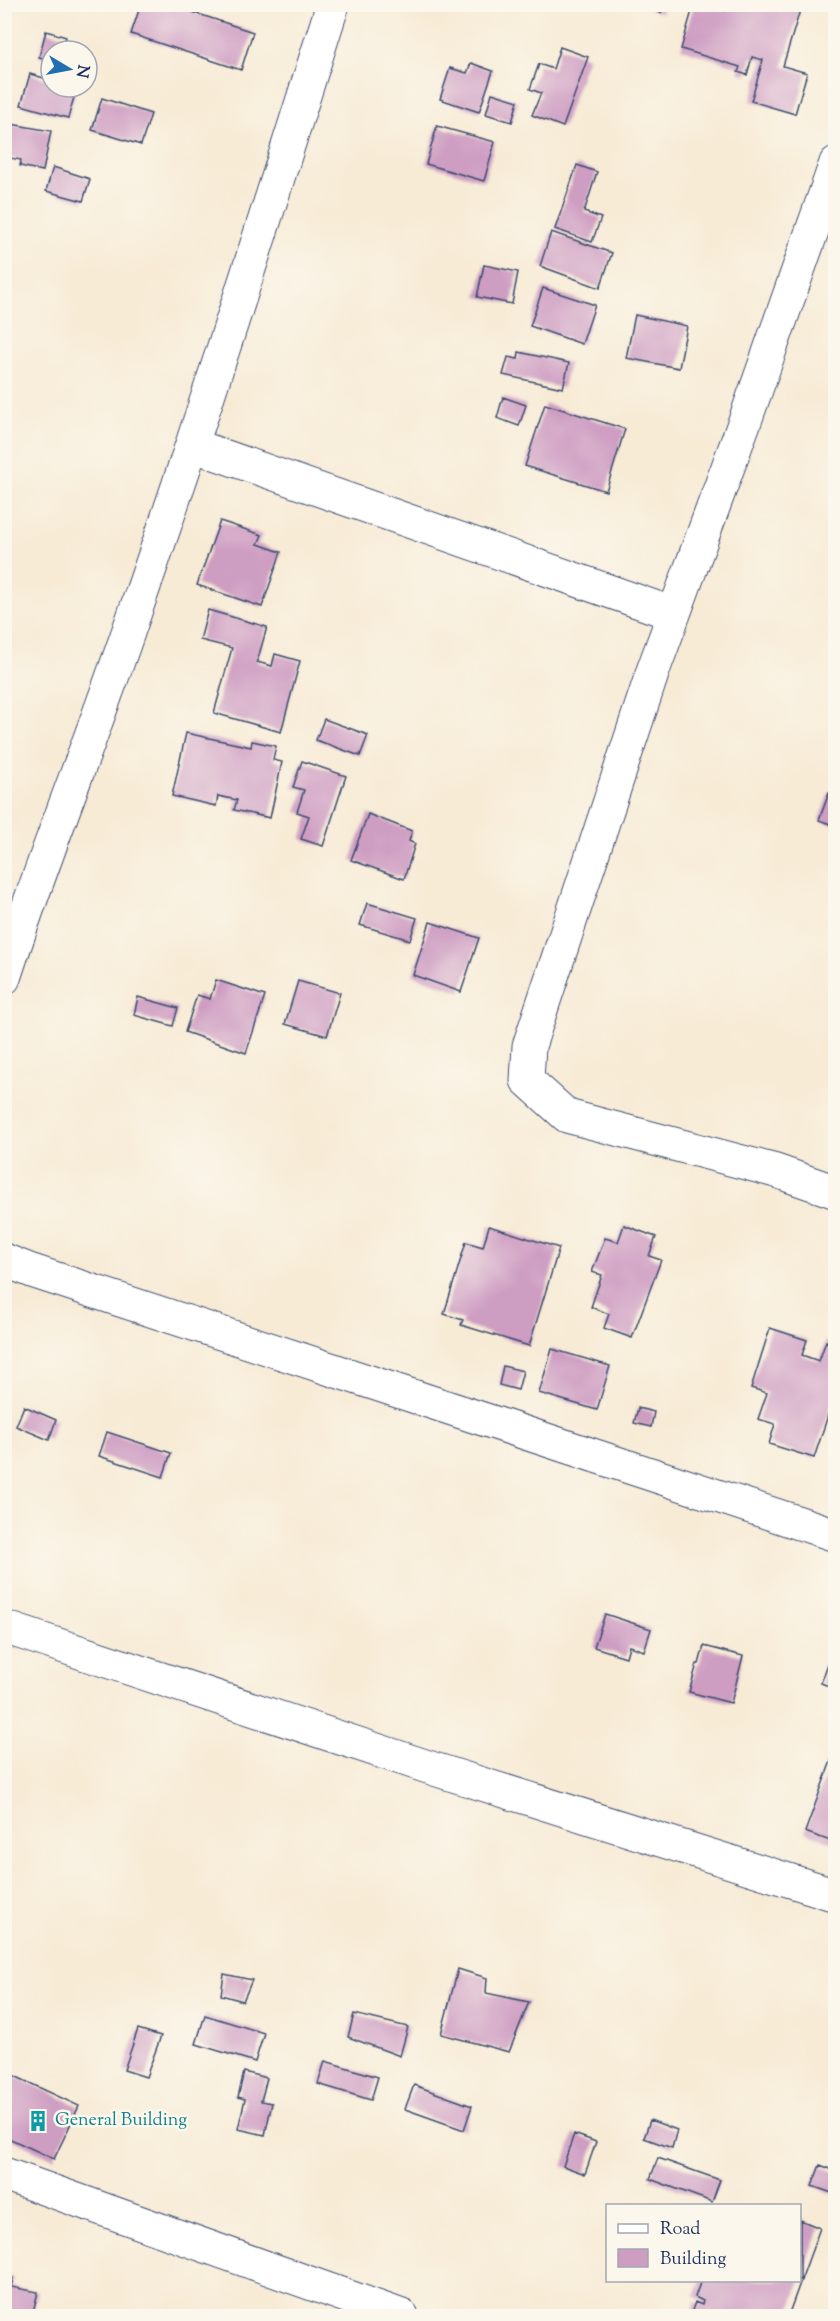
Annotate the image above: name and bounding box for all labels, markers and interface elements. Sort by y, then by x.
north arrow [39,39,99,99]
text: N [69,63,94,80]
place label: General Building [55,2108,187,2134]
building icon: General Building [26,2109,50,2133]
legend [606,2204,801,2282]
text: Road [660,2217,700,2243]
text: Building [660,2247,726,2273]

